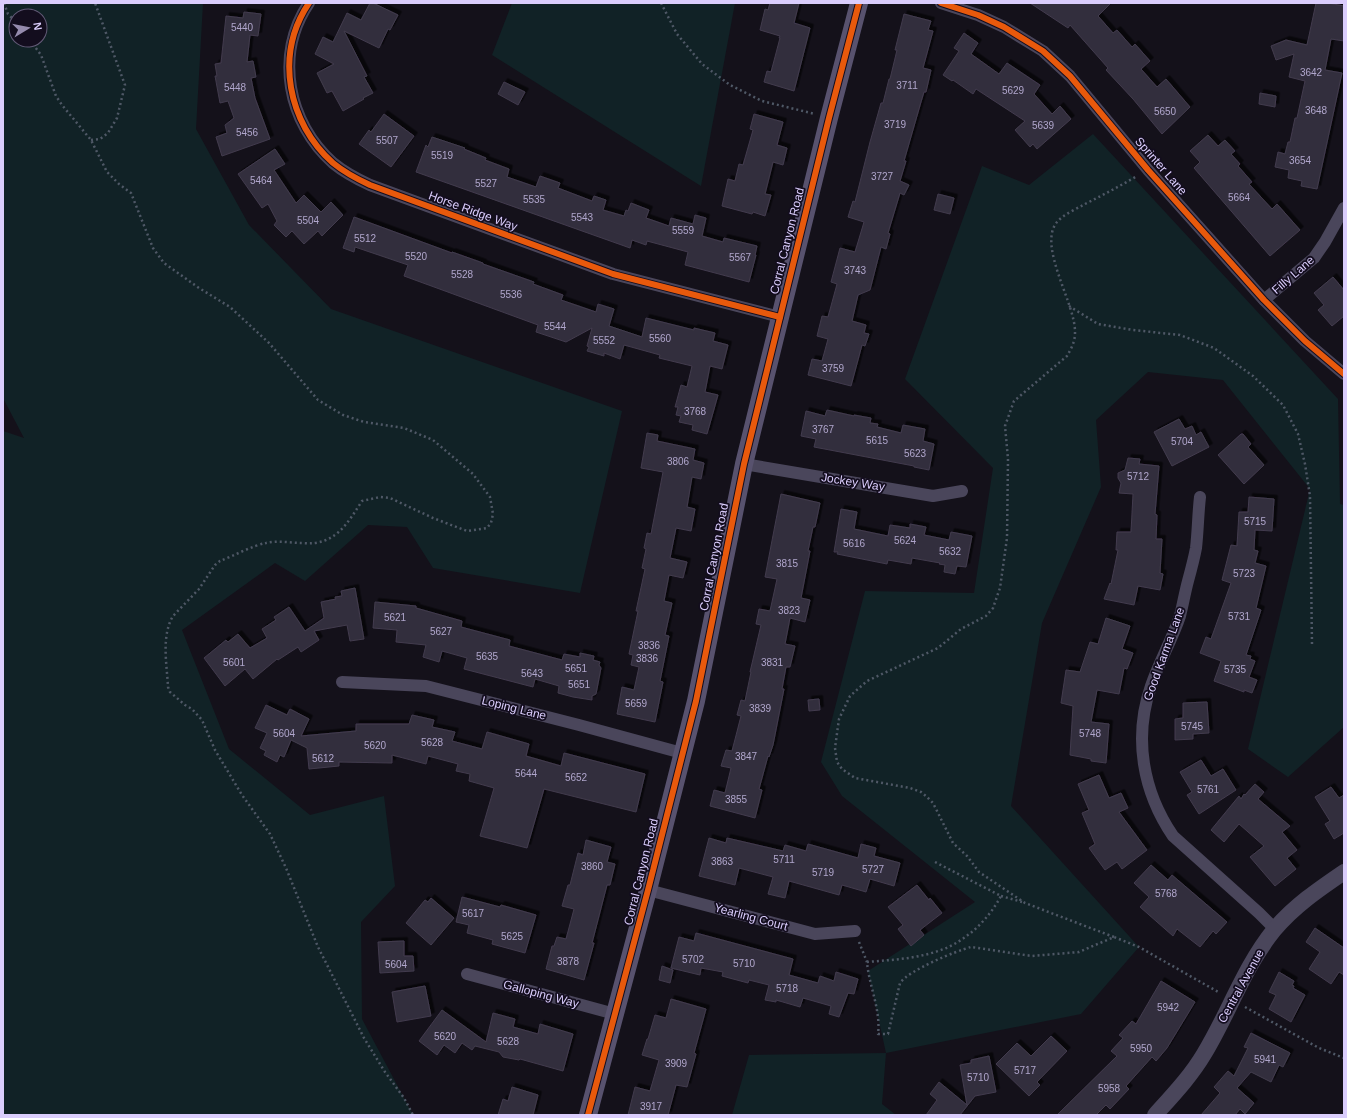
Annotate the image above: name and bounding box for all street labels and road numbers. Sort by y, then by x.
street label: Sprinter Lane [1132,134,1190,198]
street label: Corral Canyon Road [767,186,807,296]
street label: Horse Ridge Way [427,188,519,234]
street label: Filly Lane [1269,253,1317,297]
street label: Jockey Way [820,470,886,494]
street label: Corral Canyon Road [697,502,731,612]
street label: Good Karma Lane [1141,605,1187,702]
street label: Loping Lane [480,693,548,723]
street label: Corral Canyon Road [621,817,661,927]
street label: Yearling Court [713,900,790,934]
street label: Central Avenue [1215,947,1267,1025]
street label: Galloping Way [502,977,580,1011]

